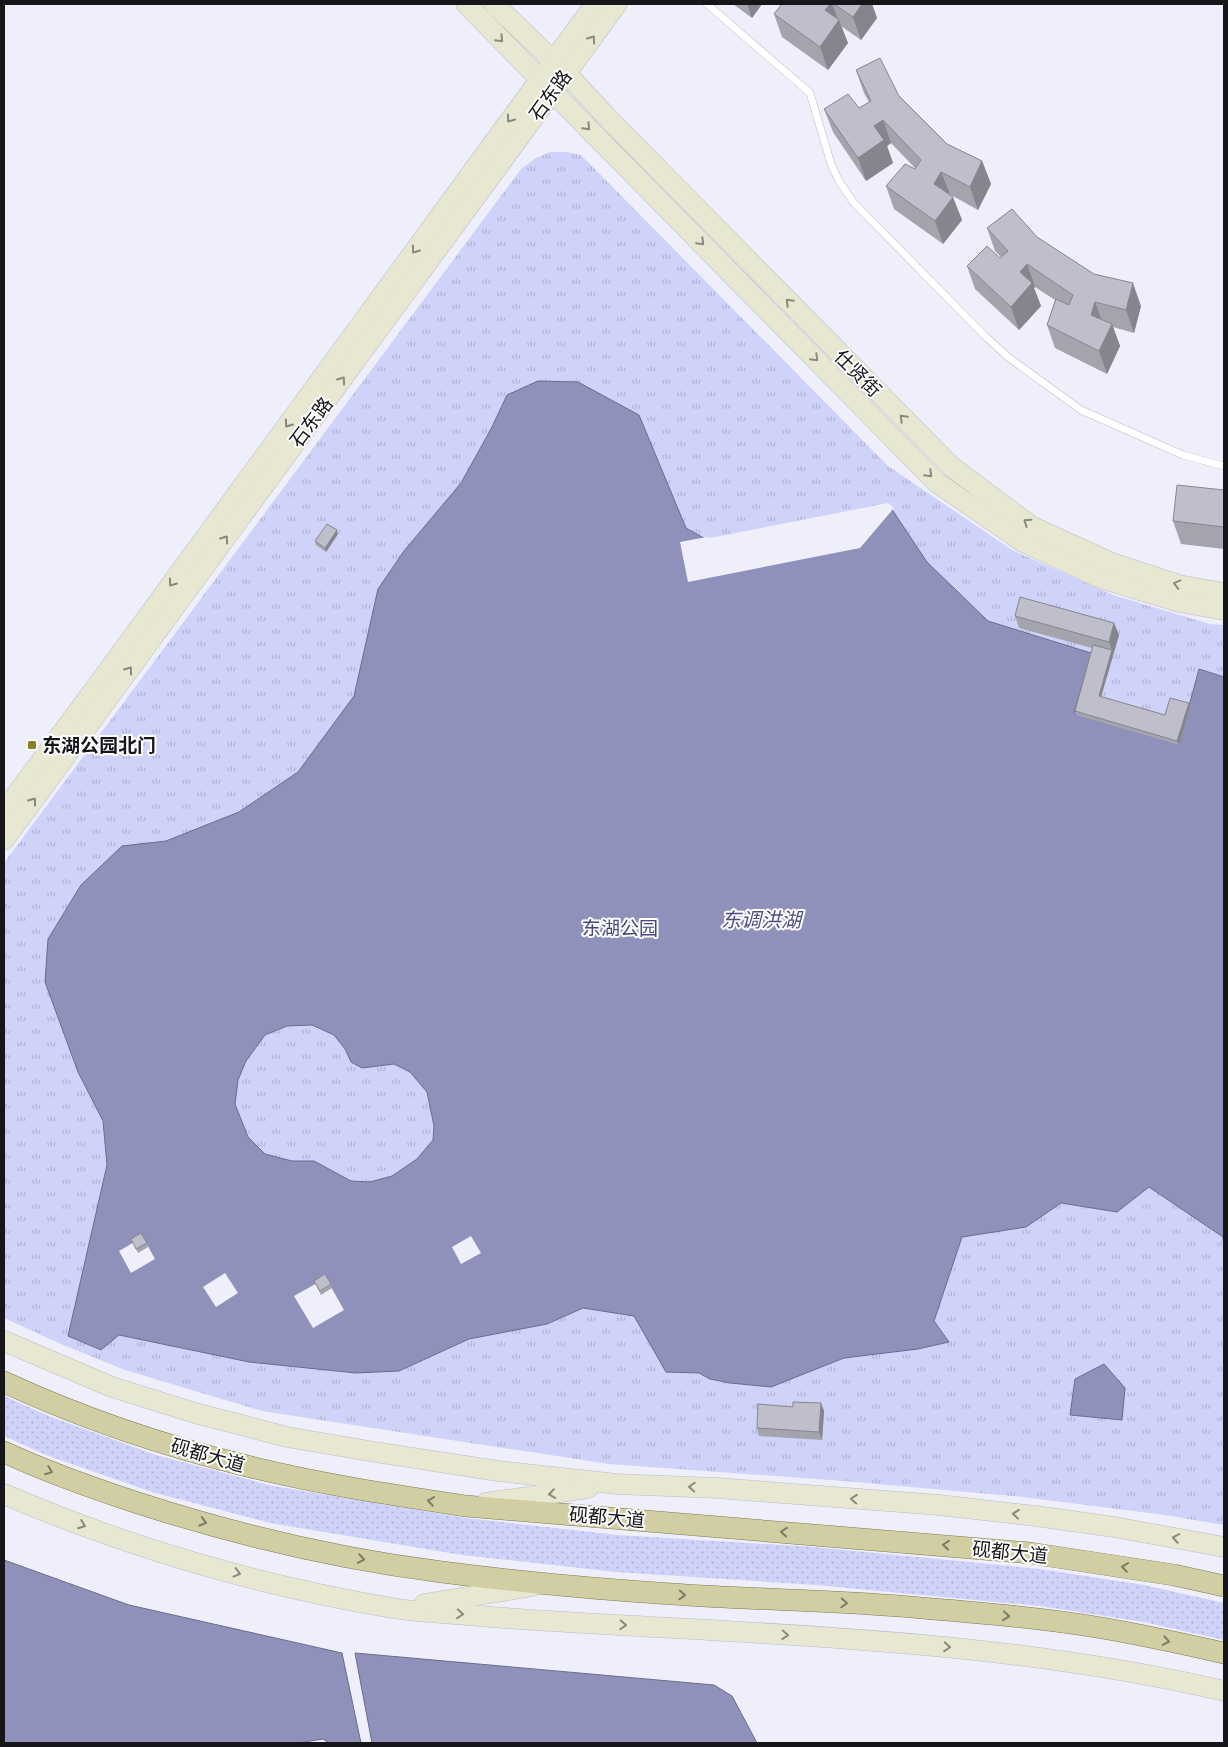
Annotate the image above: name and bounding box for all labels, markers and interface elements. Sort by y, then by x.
one-way arrow [494,33,503,42]
one-way arrow [586,35,595,44]
street label: 石东路 [525,66,577,126]
one-way arrow [508,113,516,122]
one-way arrow [581,121,590,130]
one-way arrow [695,237,704,246]
one-way arrow [412,244,421,254]
one-way arrow [786,299,795,308]
street label: 仕贤街 [829,346,885,402]
one-way arrow [809,352,818,361]
one-way arrow [336,376,345,386]
street label: 石东路 [286,393,339,453]
one-way arrow [900,415,909,424]
one-way arrow [285,418,294,428]
one-way arrow [923,468,932,477]
one-way arrow [1023,519,1033,528]
one-way arrow [219,536,227,545]
one-way arrow [168,578,178,587]
one-way arrow [1173,579,1181,589]
one-way arrow [123,666,132,676]
place label: 东湖公园北门 [42,735,156,758]
marker: 东湖公园北门 [26,739,38,751]
one-way arrow [27,798,35,807]
water label: 东调洪湖 [721,909,804,933]
park label: 东湖公园 [582,918,658,941]
street label: 砚都大道 [168,1435,247,1478]
one-way arrow [44,1465,52,1475]
one-way arrow [688,1482,696,1493]
one-way arrow [547,1488,556,1498]
one-way arrow [850,1493,858,1504]
one-way arrow [426,1496,435,1506]
street label: 砚都大道 [568,1504,646,1533]
one-way arrow [1011,1509,1019,1520]
one-way arrow [198,1517,206,1527]
one-way arrow [77,1519,86,1529]
one-way arrow [780,1527,788,1538]
one-way arrow [1172,1534,1181,1544]
street label: 砚都大道 [971,1538,1049,1569]
one-way arrow [942,1540,950,1551]
one-way arrow [357,1553,365,1563]
one-way arrow [1121,1562,1129,1572]
one-way arrow [232,1568,240,1578]
one-way arrow [678,1589,686,1600]
one-way arrow [840,1598,848,1609]
one-way arrow [457,1608,465,1619]
one-way arrow [1002,1610,1010,1621]
one-way arrow [619,1620,627,1631]
one-way arrow [781,1629,789,1640]
one-way arrow [1162,1635,1171,1645]
one-way arrow [943,1642,951,1653]

